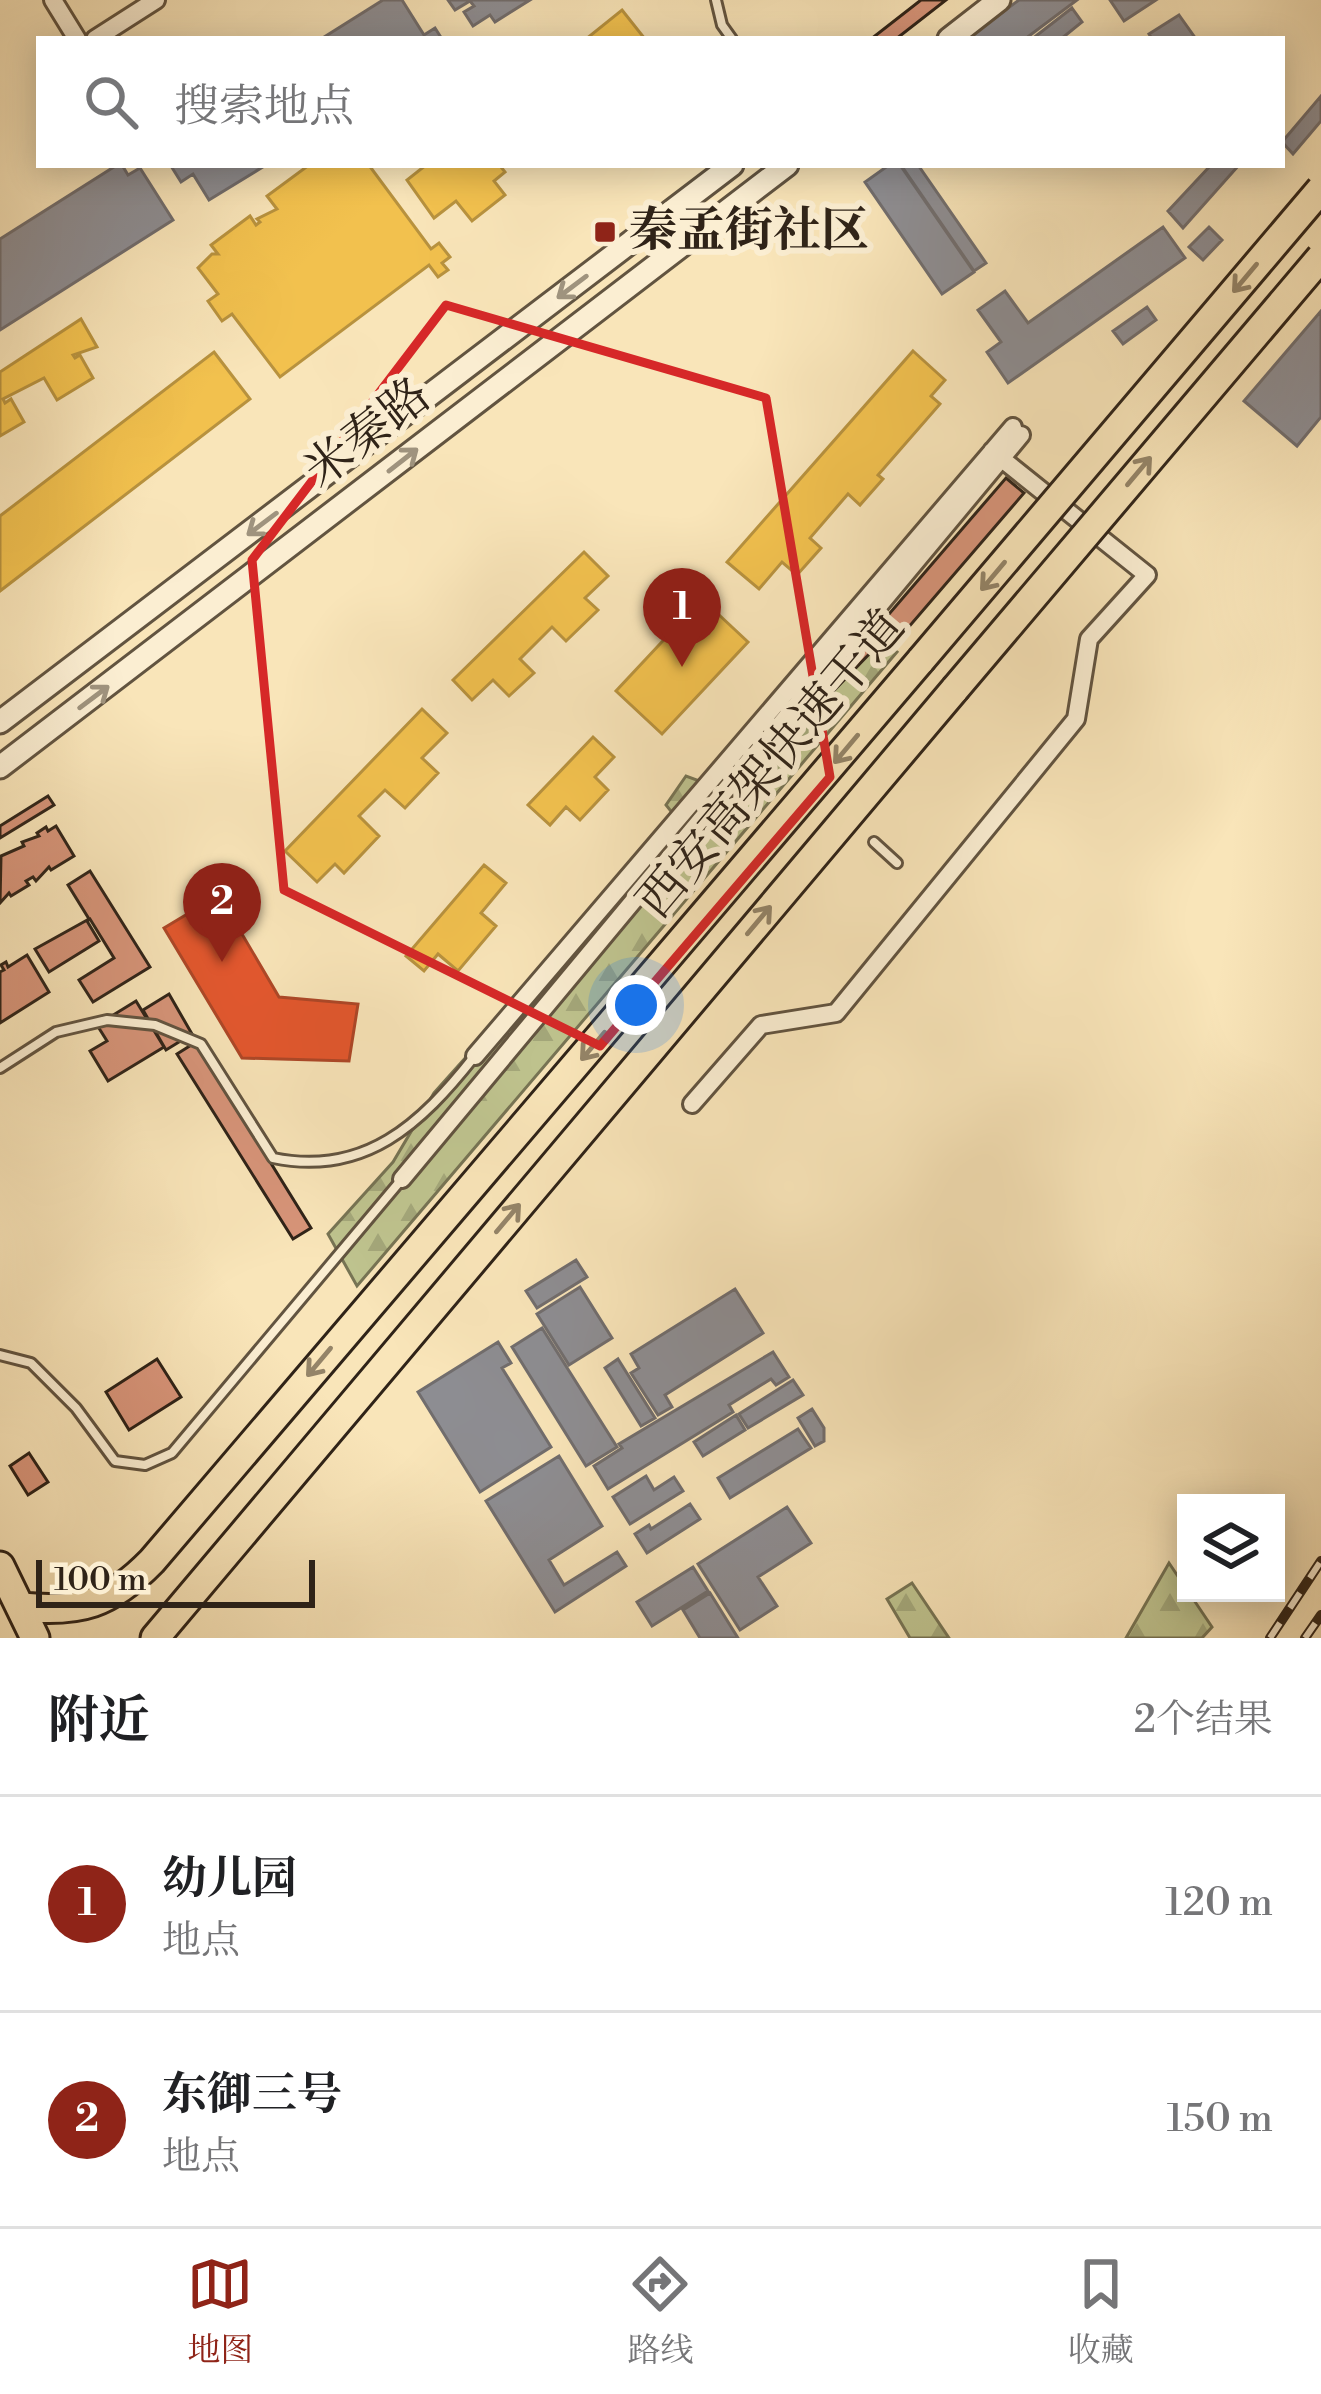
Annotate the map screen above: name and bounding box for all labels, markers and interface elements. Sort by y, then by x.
search box [36,36,1285,168]
icon: search [78,69,144,135]
text: 搜索地点 [174,79,354,136]
place label: 秦孟街社区 [629,202,869,262]
marker: 秦孟街社区 [592,219,618,245]
one-way arrow [1232,262,1260,293]
one-way arrow [556,274,589,299]
street label: 米秦路 [293,366,443,502]
one-way arrow [387,447,419,473]
one-way arrow [1125,456,1153,487]
one-way arrow [247,510,279,537]
one-way arrow [980,560,1007,591]
pin: 1 [643,568,721,667]
street label: 西安高架快速干道 [626,599,918,931]
one-way arrow [77,685,110,711]
one-way arrow [832,733,860,764]
pin: 2 [183,863,261,962]
one-way arrow [745,905,773,936]
your location [606,975,666,1035]
one-way arrow [579,1030,607,1061]
one-way arrow [493,1203,521,1234]
one-way arrow [305,1346,333,1377]
map controls [1177,1494,1285,1602]
button: layers [1177,1494,1285,1602]
scale bar [36,1554,315,1607]
text: 100 m [54,1560,147,1601]
text: 附近 [48,1690,150,1754]
text: 2个结果 [1134,1696,1273,1745]
text: 幼儿园 [162,1851,297,1908]
text: 1 [78,1879,96,1928]
text: 120 m [1165,1879,1273,1928]
text: 地点 [162,1917,240,1966]
text: 东御三号 [162,2067,342,2124]
text: 2 [75,2095,99,2144]
text: 150 m [1167,2095,1273,2144]
text: 地点 [162,2133,240,2182]
tab: 地图 [187,2251,253,2372]
tab: 路线 [627,2251,693,2372]
tab: 收藏 [1068,2251,1134,2372]

